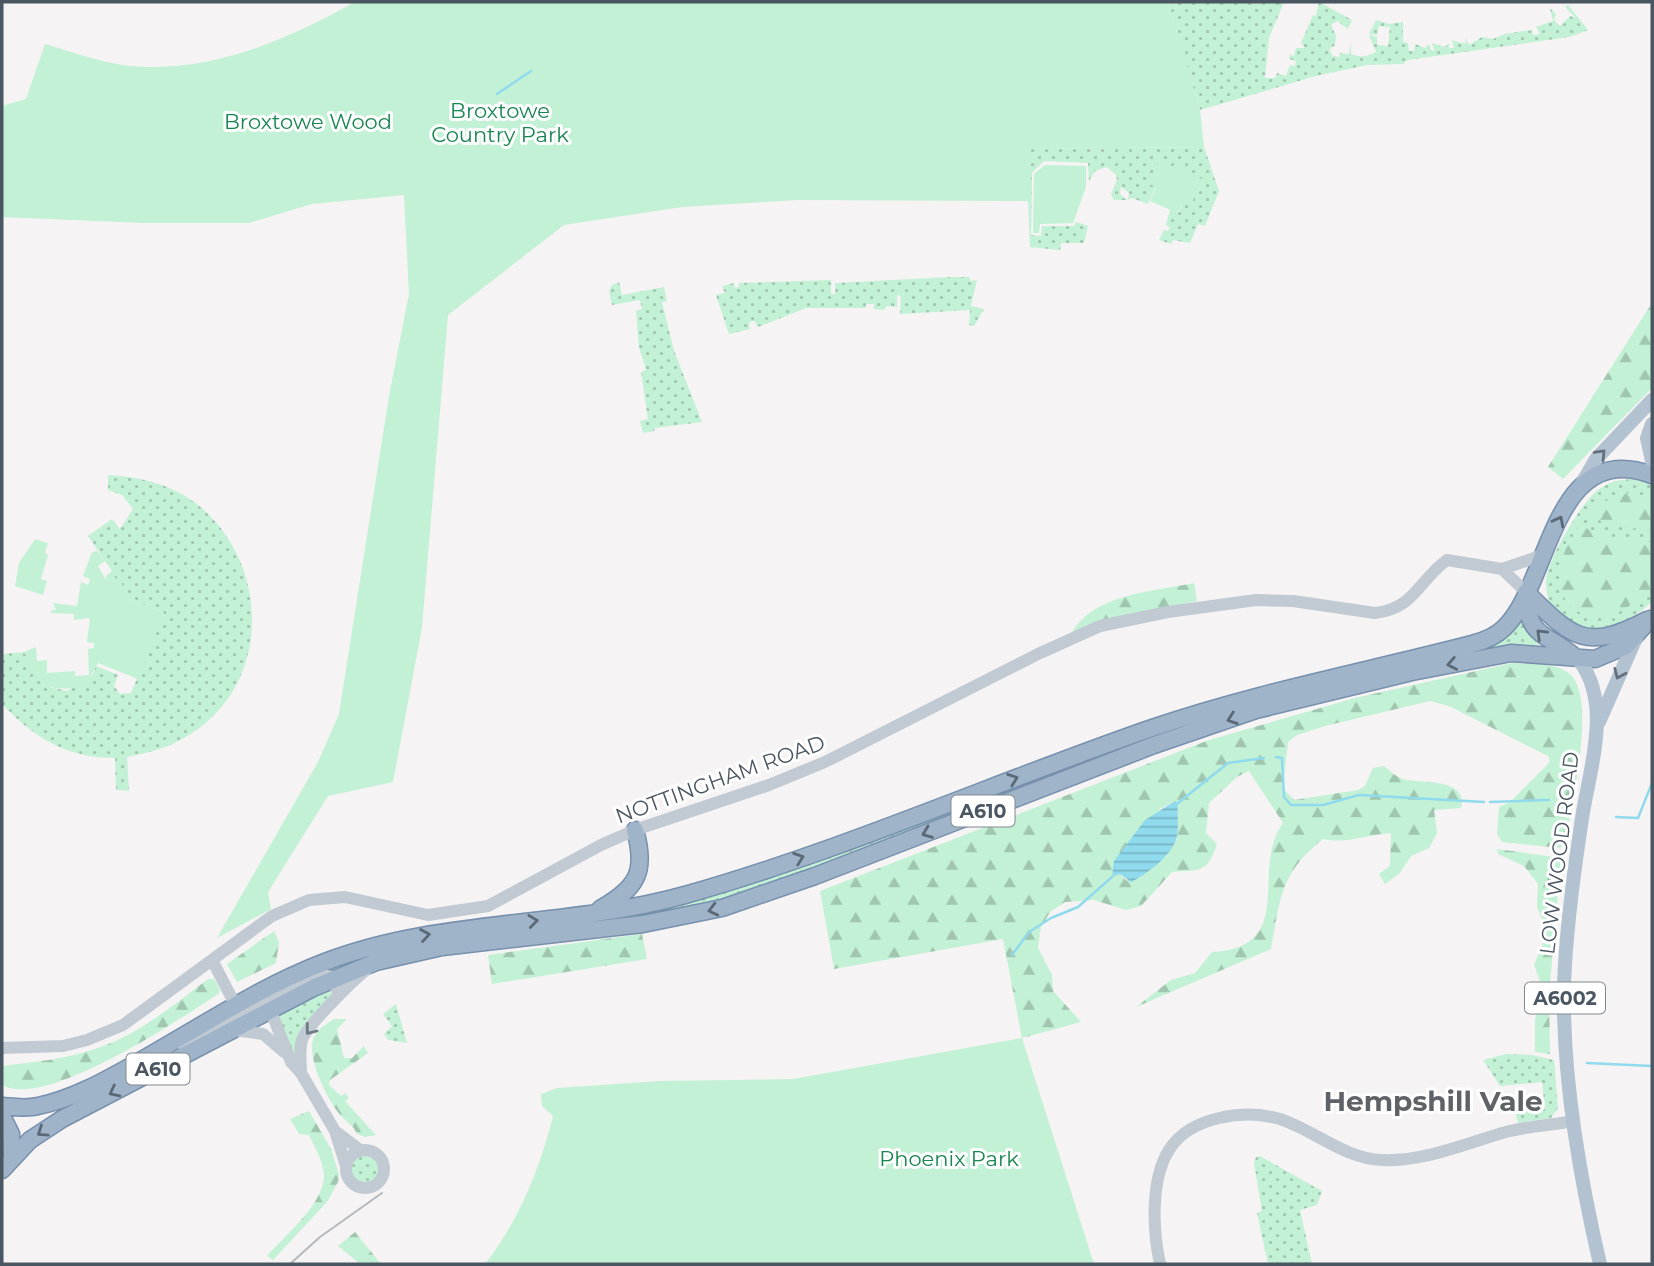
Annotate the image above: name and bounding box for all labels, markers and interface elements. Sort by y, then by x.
park label: Broxtowe Country Park [431,98,569,147]
park label: Broxtowe Wood [224,109,392,134]
one-way arrow [1593,449,1605,462]
one-way arrow [1551,516,1564,529]
one-way arrow [1536,629,1549,642]
one-way arrow [1446,655,1458,670]
one-way arrow [1613,667,1627,679]
one-way arrow [1226,711,1238,725]
street label: NOTTINGHAM ROAD [612,729,828,829]
street label: LOW WOOD ROAD [1534,750,1584,956]
one-way arrow [1006,774,1018,788]
road number: A610 [951,796,1014,826]
one-way arrow [921,825,933,839]
one-way arrow [793,852,805,866]
one-way arrow [707,902,719,916]
one-way arrow [527,913,539,928]
one-way arrow [420,928,431,943]
road number: A6002 [1525,982,1605,1014]
one-way arrow [305,1022,318,1035]
road number: A610 [127,1054,190,1084]
one-way arrow [109,1084,121,1097]
district label: Hempshill Vale [1323,1084,1543,1118]
one-way arrow [37,1124,50,1136]
park label: Phoenix Park [879,1146,1019,1171]

